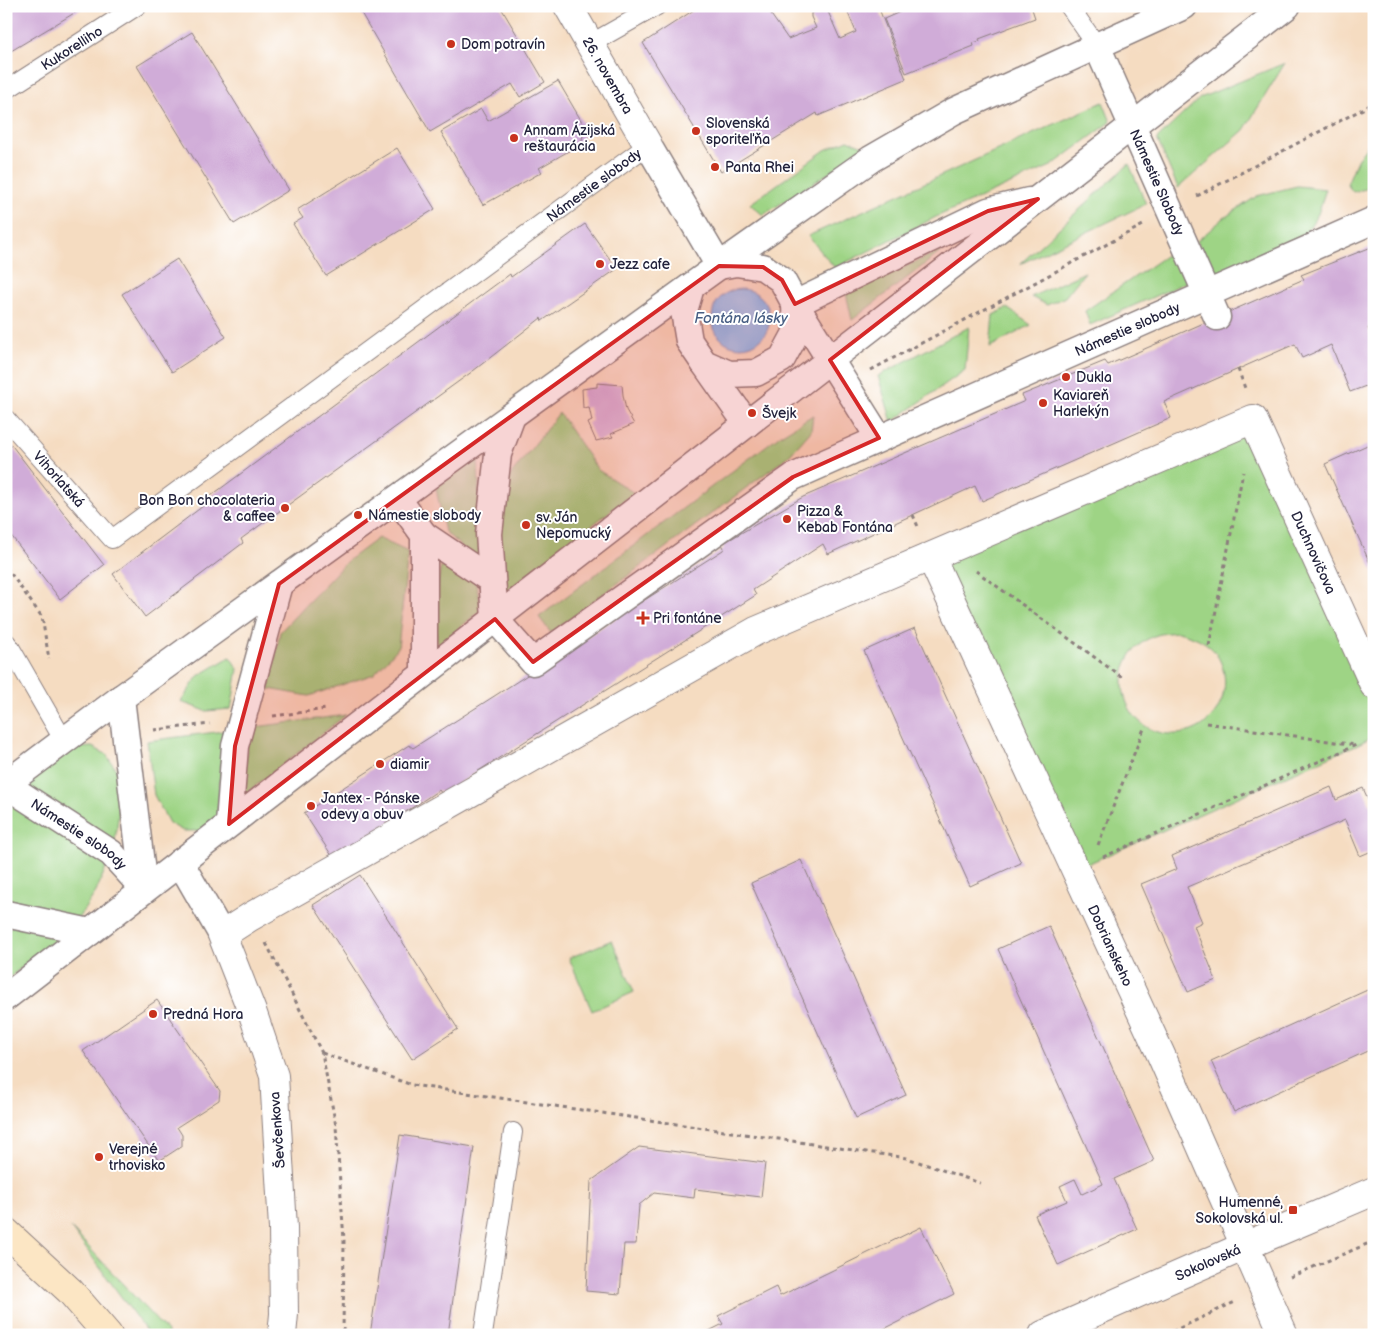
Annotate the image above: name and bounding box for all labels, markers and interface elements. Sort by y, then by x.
street label: Kukorelliho [38,22,106,74]
street label: 26. novembra [579,34,636,117]
place label: Dom potravín [461,36,545,53]
marker: Dom potravín [445,38,457,50]
place label: Slovenská sporiteľňa [706,115,770,148]
place label: Annam Ázijská reštaurácia [524,121,615,155]
marker: Slovenská sporiteľňa [690,125,702,137]
street label: Námestie Slobody [1126,127,1188,239]
marker: Annam Ázijská reštaurácia [508,132,520,144]
street label: Námestie slobody [543,145,645,226]
place label: Panta Rhei [725,159,794,176]
marker: Panta Rhei [709,161,721,173]
place label: Jezz cafe [610,256,670,273]
marker: Jezz cafe [594,258,606,270]
street label: Námestie slobody [1072,299,1183,360]
water label: Fontána lásky [694,309,789,328]
place label: Dukla [1076,369,1112,386]
marker: Dukla [1060,371,1072,383]
place label: Kaviareň Harlekýn [1053,387,1109,420]
marker: Kaviareň Harlekýn [1037,397,1049,409]
place label: Švejk [762,404,797,422]
marker: Švejk [746,407,758,419]
street label: Vihorlatská [29,448,88,511]
place label: Bon Bon chocolateria & caffee [139,492,275,525]
marker: Bon Bon chocolateria & caffee [279,502,291,514]
place label: Pizza & Kebab Fontána [797,503,893,536]
place label: Námestie slobody [368,507,482,524]
marker: Námestie slobody [352,509,364,521]
place label: sv. Ján Nepomucký [536,509,612,542]
street label: Duchnovičova [1287,509,1339,597]
marker: Pizza & Kebab Fontána [781,513,793,525]
marker: sv. Ján Nepomucký [520,519,532,531]
place label: Pri fontáne [653,610,722,627]
marker: Pri fontáne [637,612,649,624]
place label: diamir [390,756,430,773]
marker: diamir [374,758,386,770]
place label: Jantex - Pánske odevy a obuv [321,790,420,823]
street label: Námestie slobody [28,795,130,874]
marker: Jantex - Pánske odevy a obuv [305,800,317,812]
street label: Dobrianskeho [1084,902,1136,989]
place label: Predná Hora [163,1006,243,1023]
marker: Predná Hora [147,1008,159,1020]
street label: Ševčenkova [265,1091,289,1169]
place label: Verejné trhovisko [109,1141,166,1174]
marker: Verejné trhovisko [93,1151,105,1163]
place label: Humenné, Sokolovská ul. [1195,1194,1283,1227]
marker: Humenné, Sokolovská ul. [1287,1204,1299,1216]
street label: Sokolovská [1172,1241,1244,1285]

